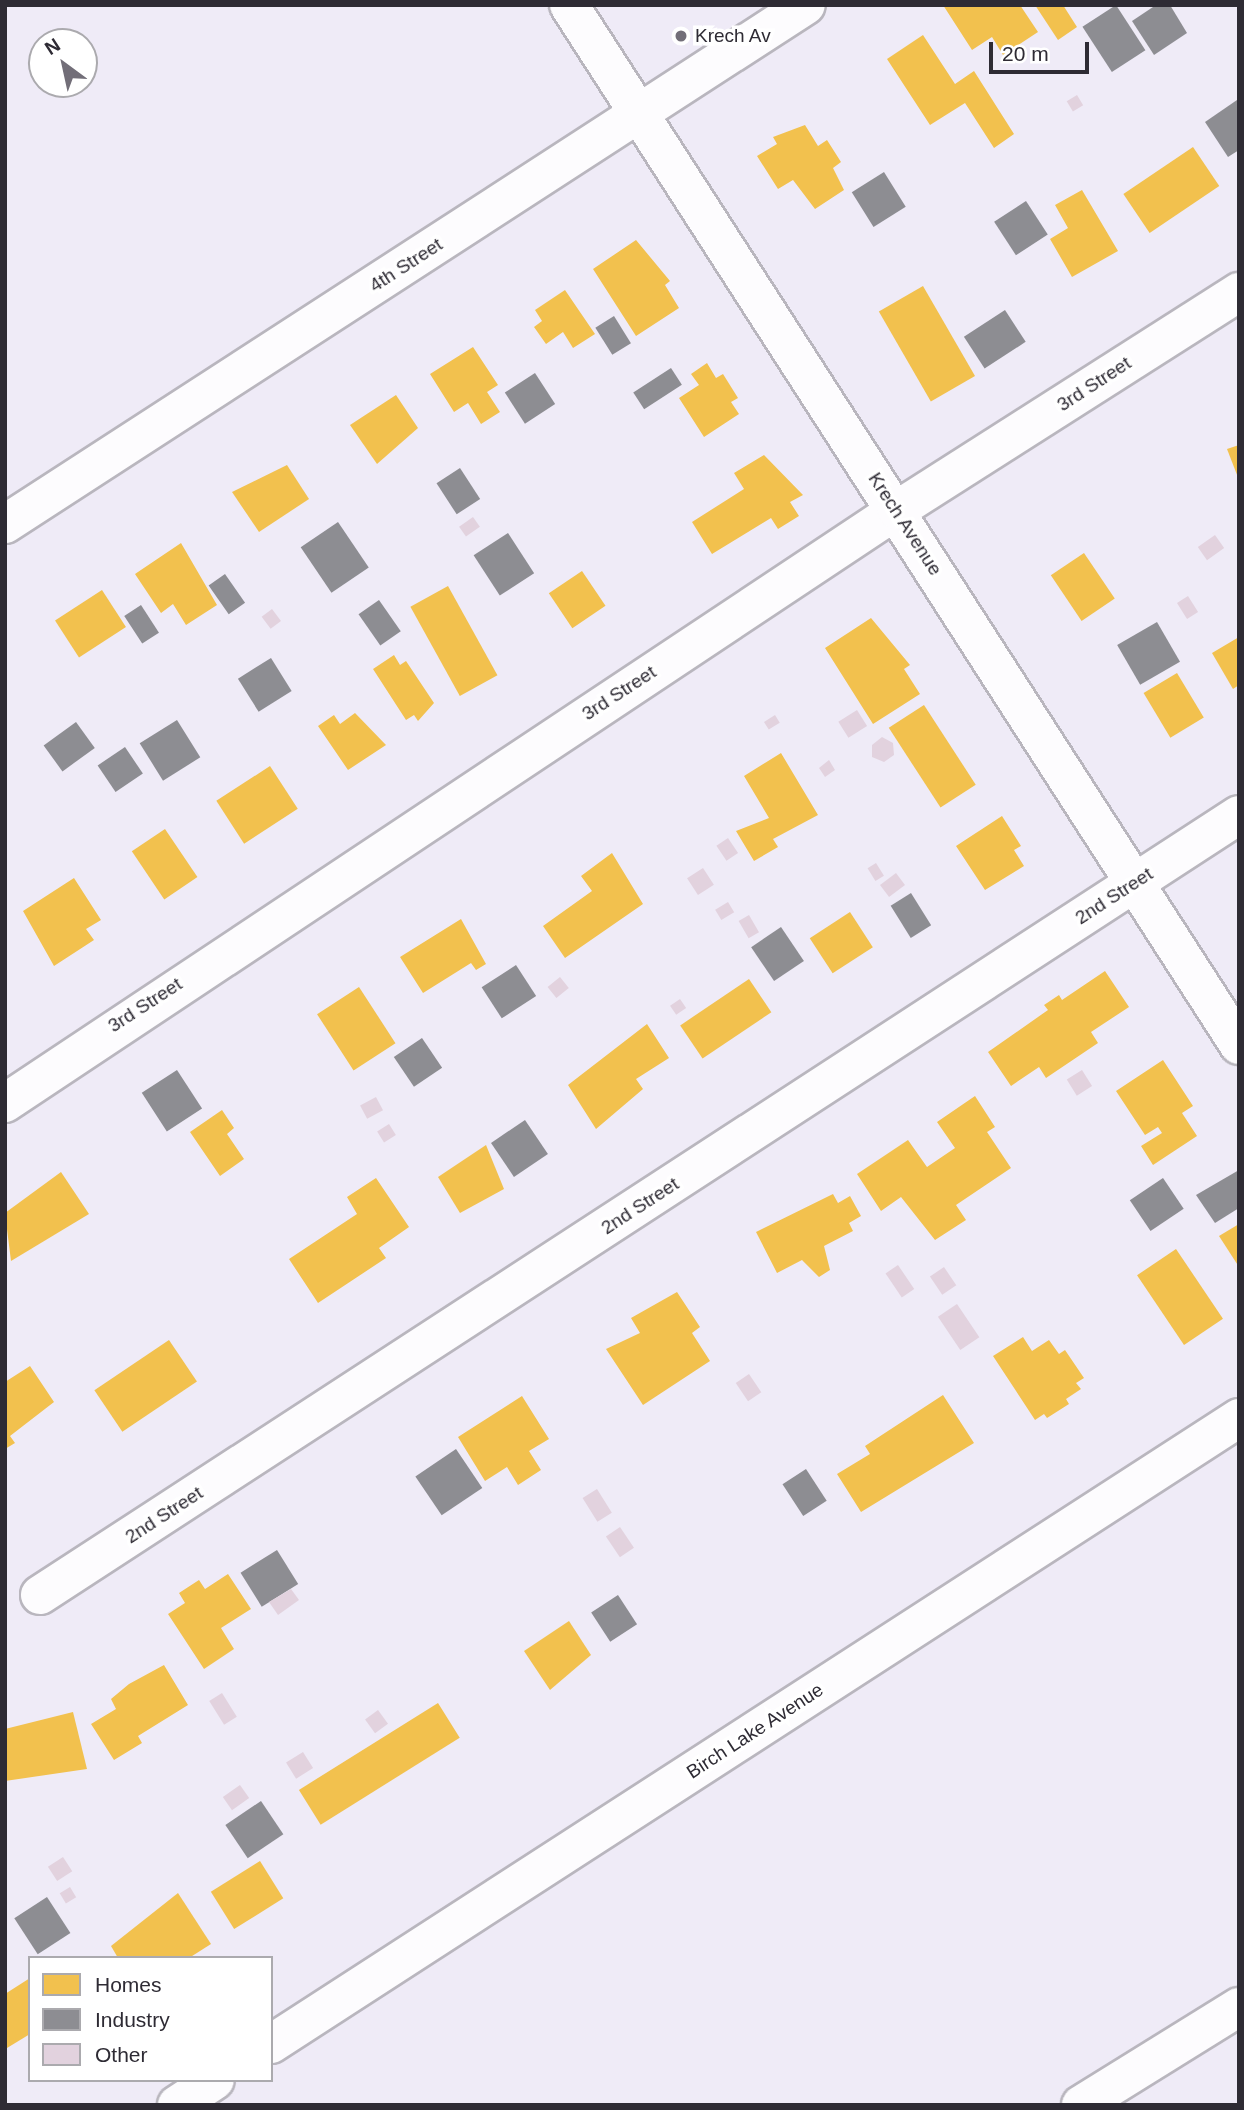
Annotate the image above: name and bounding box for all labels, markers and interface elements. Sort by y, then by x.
place label: Krech Av [695,25,772,47]
north arrow [28,28,98,98]
marker: Krech Av [673,28,689,44]
scale bar [992,28,1092,72]
text: N [41,34,64,59]
text: 20 m [1002,42,1049,65]
street label: 4th Street [365,233,447,297]
street label: 3rd Street [1053,352,1135,416]
street label: Krech Avenue [863,468,947,580]
street label: 3rd Street [578,661,660,725]
street label: 2nd Street [1071,863,1157,929]
street label: 3rd Street [104,973,186,1037]
street label: 2nd Street [597,1173,683,1239]
street label: 2nd Street [121,1482,207,1548]
street label: Birch Lake Avenue [682,1678,828,1784]
legend [28,1956,273,2082]
text: Homes [95,1973,162,1996]
text: Industry [95,2008,170,2031]
text: Other [95,2043,148,2066]

